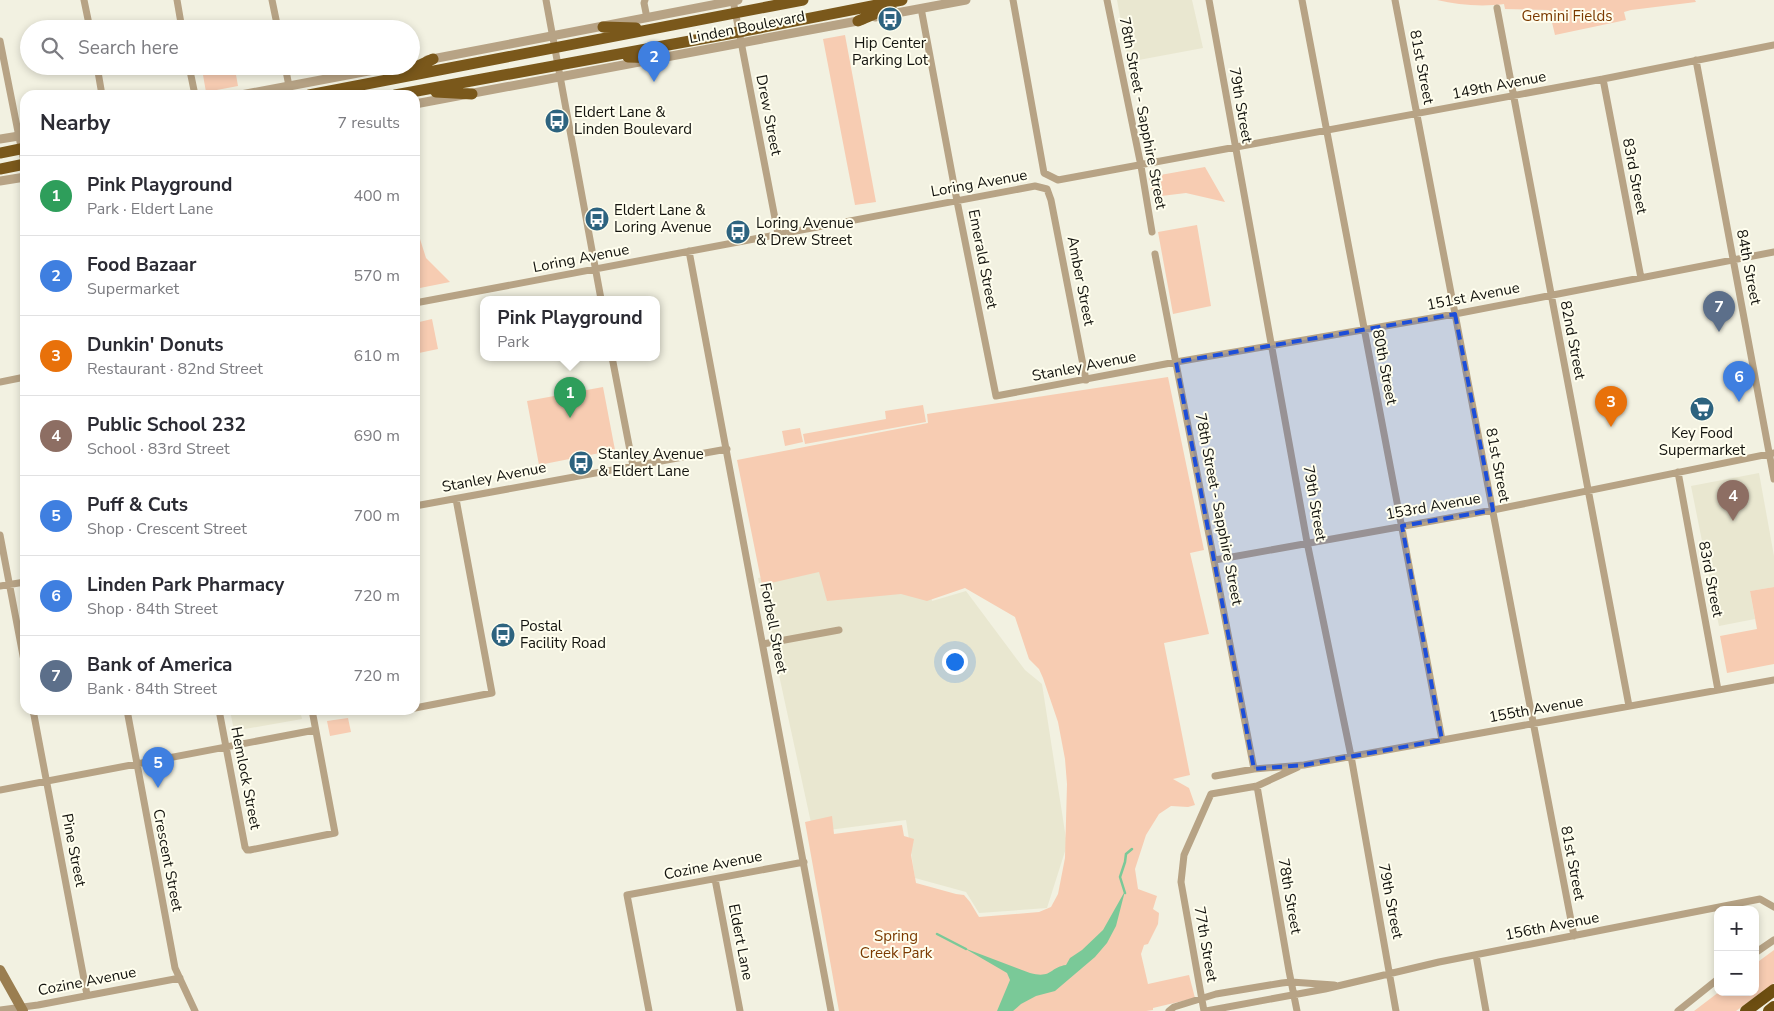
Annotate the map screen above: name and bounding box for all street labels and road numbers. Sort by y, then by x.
street label: Linden Boulevard [687,6,807,48]
street label: 78th Street - Sapphire Street [1115,15,1172,212]
street label: 81st Street [1405,28,1439,107]
street label: 79th Street [1225,66,1258,145]
street label: 149th Avenue [1450,66,1548,104]
street label: Drew Street [751,73,787,158]
street label: 83rd Street [1618,136,1652,216]
street label: Loring Avenue [929,165,1029,201]
street label: Emerald Street [964,208,1003,311]
street label: 84th Street [1732,228,1766,307]
street label: Amber Street [1063,235,1100,328]
street label: Loring Avenue [531,239,631,277]
street label: 151st Avenue [1425,277,1521,315]
street label: 82nd Street [1556,299,1591,382]
street label: 80th Street [1368,328,1402,407]
street label: Stanley Avenue [1030,346,1138,386]
street label: 78th Street - Sapphire Street [1191,411,1248,608]
street label: 81st Street [1481,426,1515,505]
street label: Stanley Avenue [440,457,548,497]
street label: 79th Street [1299,464,1332,543]
street label: 153rd Avenue [1384,488,1482,524]
street label: 83rd Street [1694,539,1728,619]
street label: Forbell Street [755,581,793,676]
street label: 155th Avenue [1487,691,1585,727]
street label: Hemlock Street [226,725,266,832]
street label: Crescent Street [148,807,188,914]
street label: Pine Street [57,812,91,889]
street label: 81st Street [1556,824,1590,903]
street label: Cozine Avenue [662,846,764,884]
street label: 78th Street [1274,857,1307,936]
street label: 79th Street [1374,862,1408,941]
street label: Eldert Lane [724,902,758,982]
street label: 77th Street [1190,905,1223,984]
street label: 156th Avenue [1503,907,1601,945]
street label: Cozine Avenue [36,962,138,1000]

